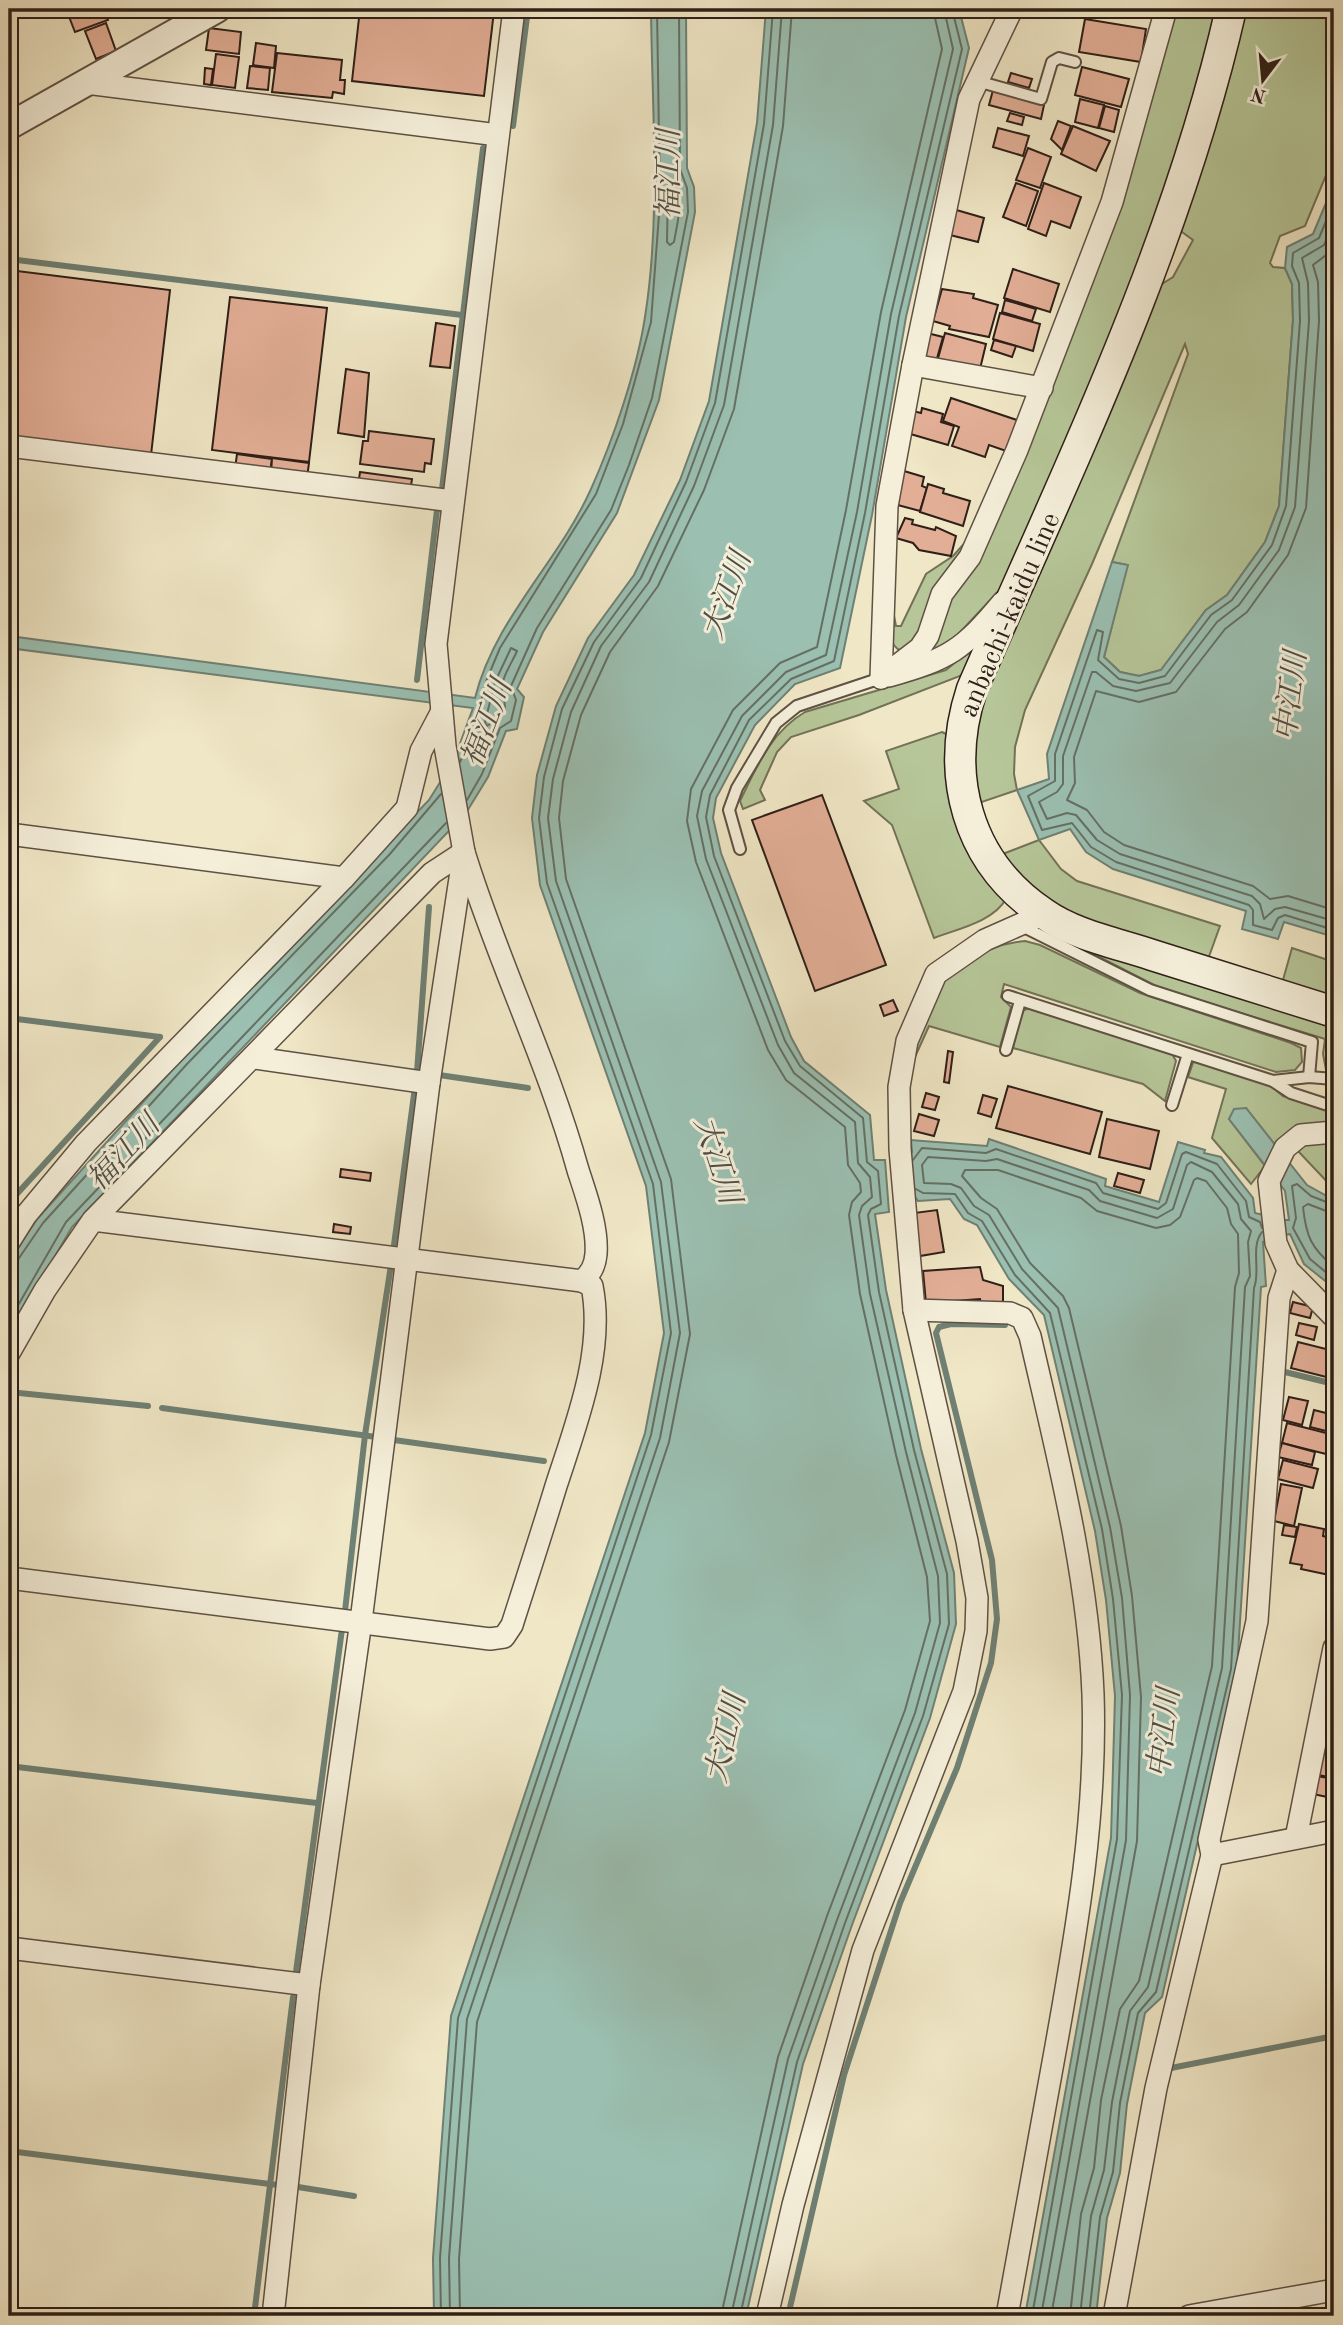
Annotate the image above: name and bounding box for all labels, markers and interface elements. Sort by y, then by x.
north arrow [1228,46,1298,116]
text: N [1249,83,1269,105]
water label: 福江川 [652,126,685,219]
street label: anbachi-kaidu line [955,509,1066,721]
water label: 大江川 [696,544,758,643]
water label: 中江川 [1269,646,1313,743]
water label: 福江川 [455,672,519,771]
water label: 福江川 [81,1106,168,1197]
water label: 大江川 [688,1112,748,1211]
water label: 中江川 [1142,1683,1186,1780]
water label: 大江川 [699,1688,752,1786]

